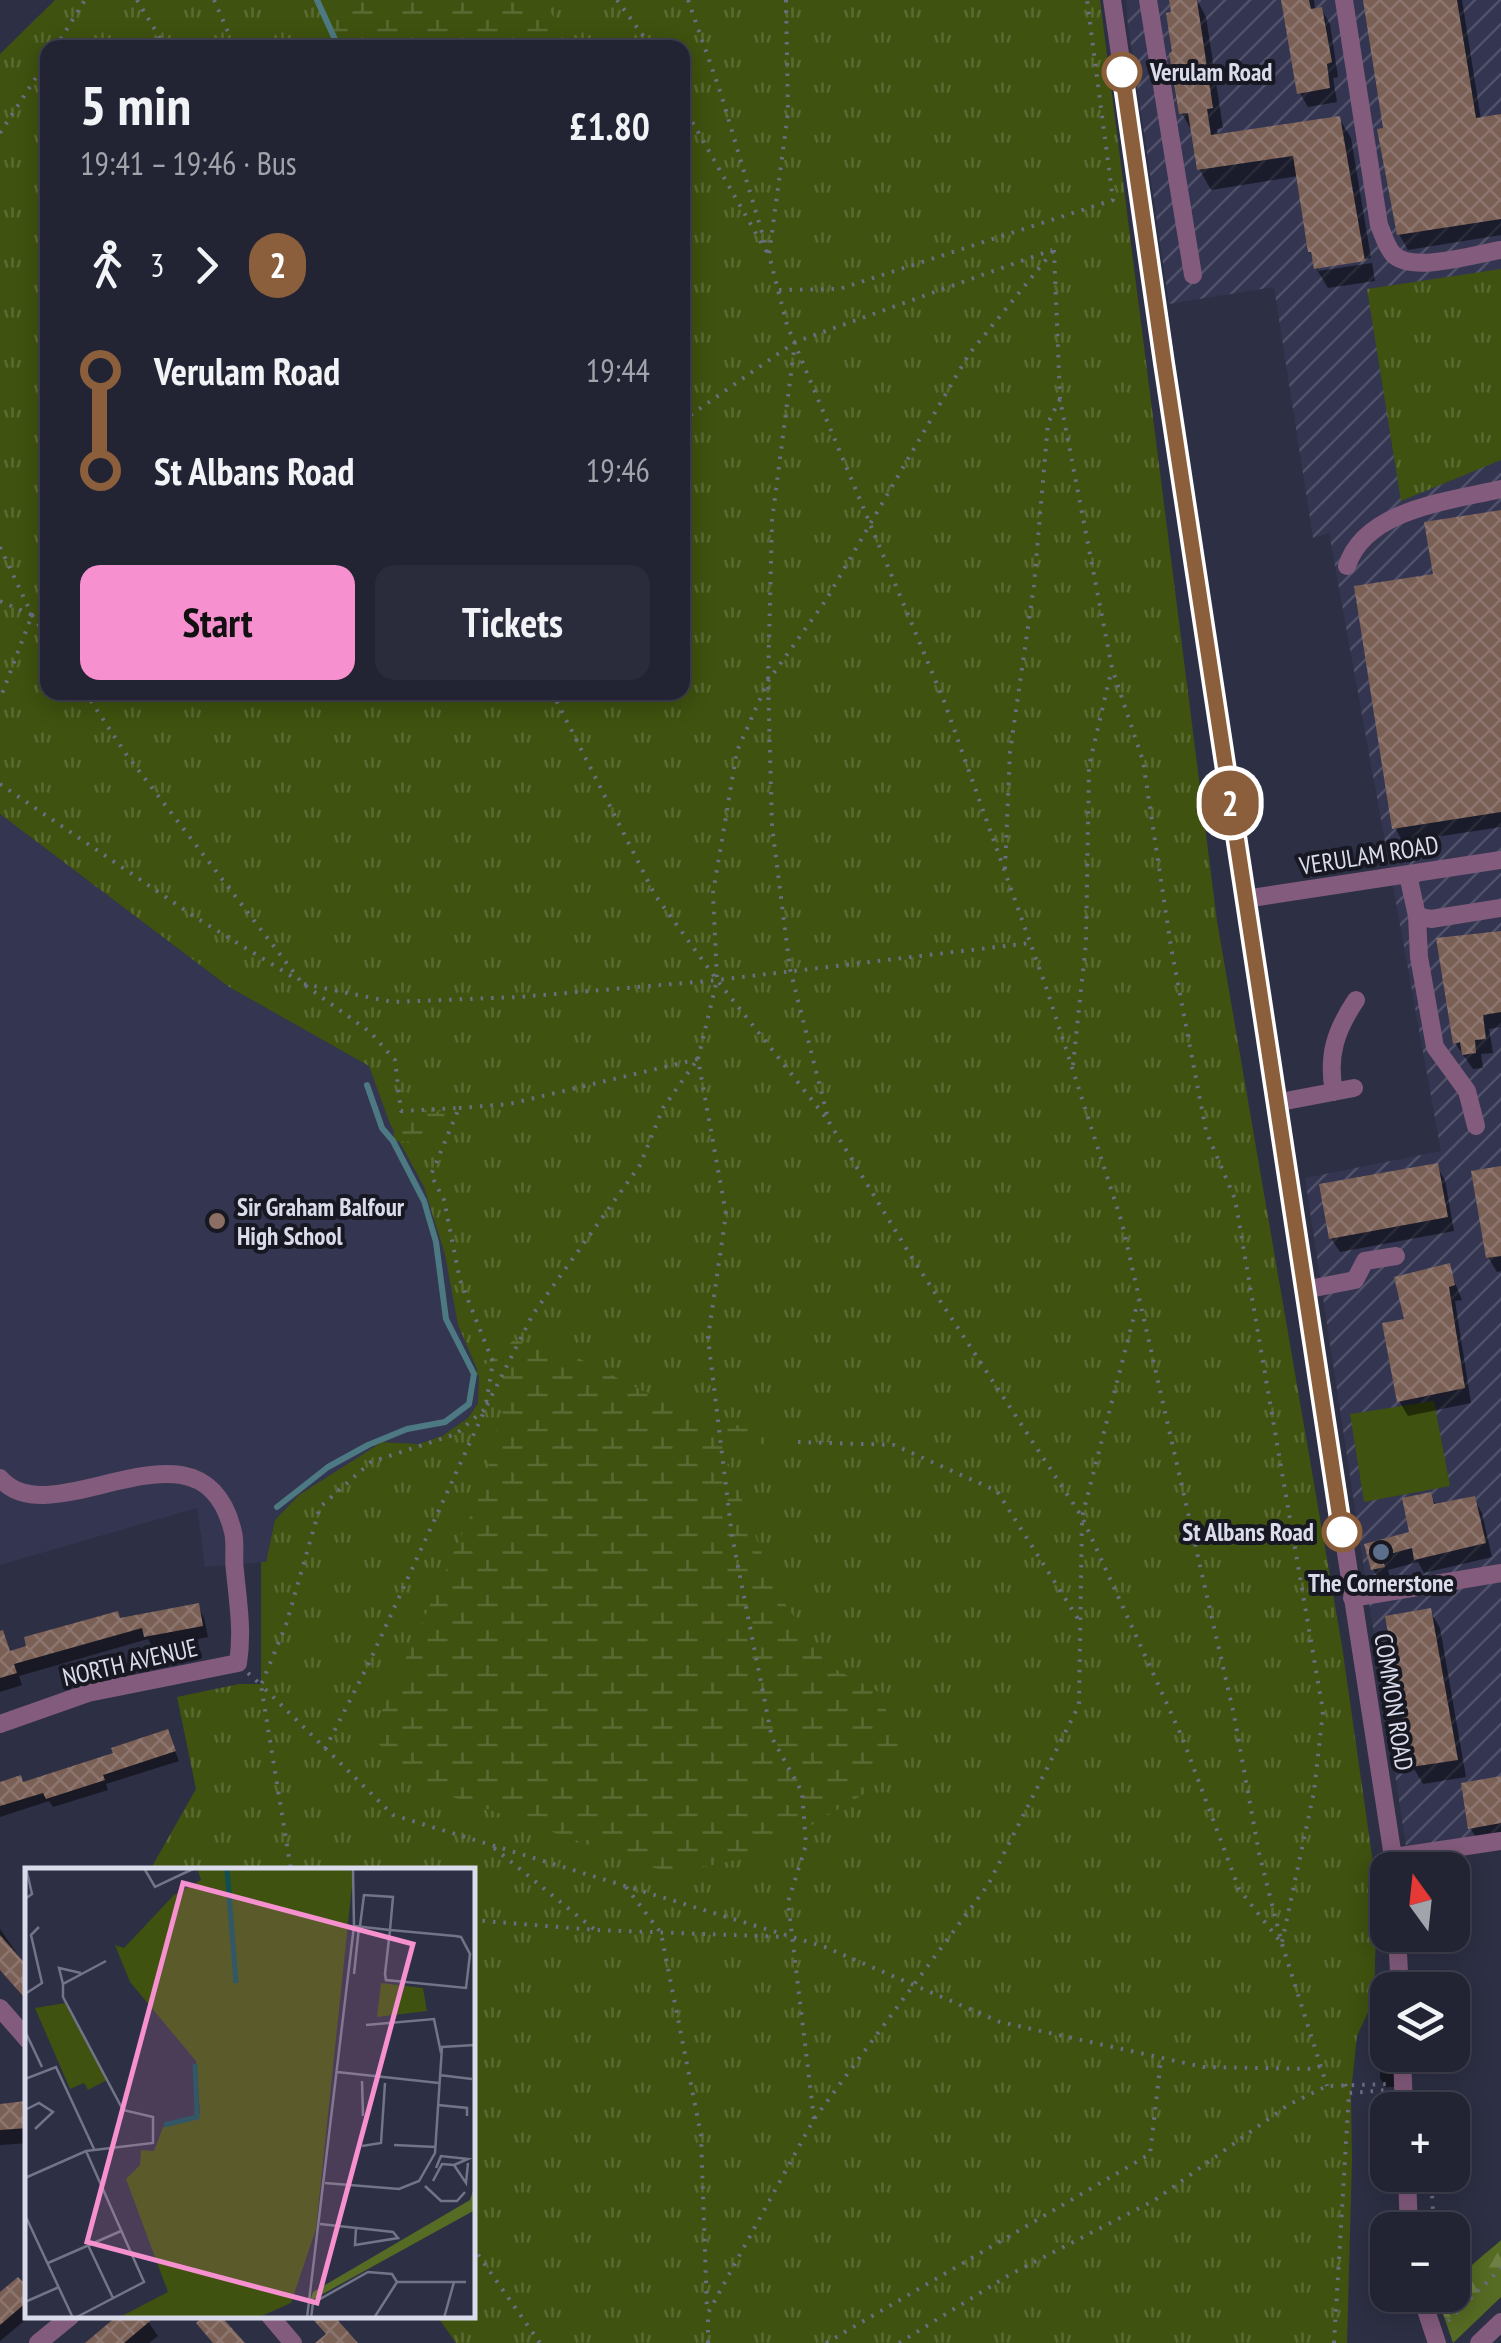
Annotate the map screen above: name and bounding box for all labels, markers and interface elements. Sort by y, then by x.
marker: Verulam Road [1103,53,1141,91]
place label: Verulam Road [1149,56,1272,88]
text: 5 min [80,69,191,140]
text: £1.80 [569,101,650,150]
text: 19:41 – 19:46 · Bus [80,142,297,184]
icon: walk [80,238,135,293]
icon: forward [179,238,234,293]
text: 2 [269,242,286,288]
text: 3 [150,244,164,286]
text: Verulam Road [154,346,340,395]
text: 19:44 [586,349,650,391]
text: St Albans Road [154,446,354,495]
text: 19:46 [586,449,650,491]
button: Start [80,565,355,680]
button: Tickets [375,565,650,680]
line badge: 2 [1198,770,1262,836]
text: 2 [1222,780,1238,826]
street label: VERULAM ROAD [1296,828,1441,882]
place label: Sir Graham Balfour High School [237,1191,405,1252]
marker: Sir Graham Balfour High School [206,1210,228,1232]
marker: St Albans Road [1323,1513,1361,1551]
place label: St Albans Road [1182,1516,1314,1548]
marker: The Cornerstone [1370,1541,1392,1563]
place label: The Cornerstone [1308,1567,1454,1599]
street label: NORTH AVENUE [59,1631,201,1693]
street label: COMMON ROAD [1367,1631,1421,1773]
north arrow [1370,1852,1470,1952]
map controls [1370,1852,1470,2312]
inset map [25,1868,475,2318]
button: layers [1370,1972,1470,2072]
button: + [1370,2092,1470,2192]
button: − [1370,2212,1470,2312]

